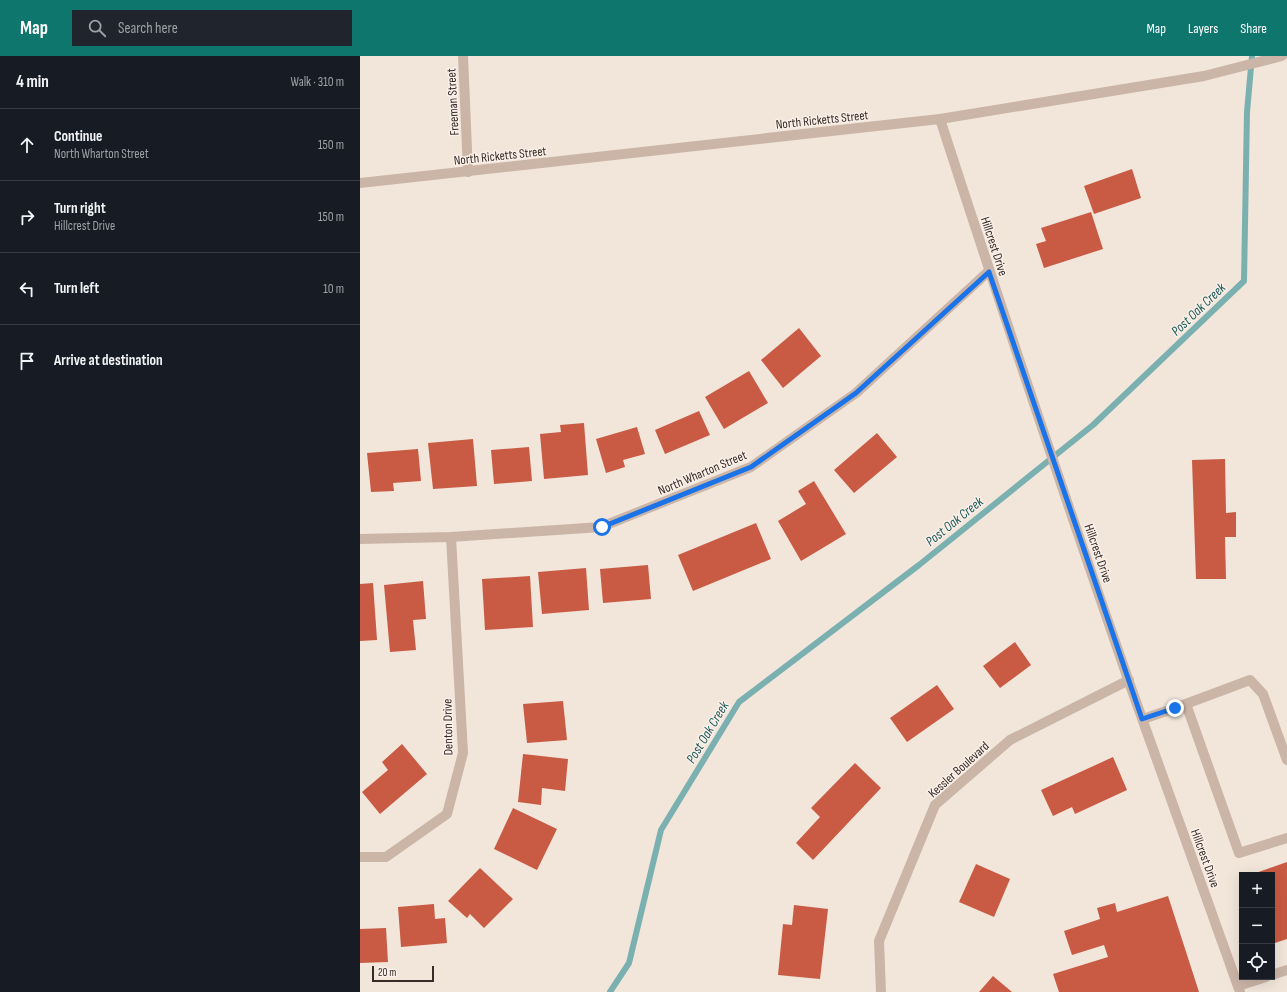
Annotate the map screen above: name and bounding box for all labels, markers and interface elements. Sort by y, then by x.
search box [72,10,352,46]
text: Map [20,17,48,40]
icon: search [86,17,108,39]
text: Search here [118,19,178,38]
text: Map [1146,20,1166,37]
text: Layers [1188,20,1218,37]
text: Share [1240,20,1267,37]
street label: Freeman Street [443,68,463,136]
text: 4 min [16,72,49,92]
text: Walk · 310 m [291,74,344,90]
street label: North Ricketts Street [775,107,869,133]
text: Continue [54,127,103,146]
icon: ahead [16,134,38,156]
text: 150 m [318,137,344,153]
street label: North Ricketts Street [453,143,547,169]
text: North Wharton Street [54,146,149,162]
text: Turn right [54,199,106,218]
icon: right [16,206,38,228]
text: 150 m [318,209,344,225]
street label: Hillcrest Drive [977,215,1011,278]
text: Hillcrest Drive [54,218,115,234]
icon: left [16,278,38,300]
text: Turn left [54,279,99,298]
water label: Post Oak Creek [1168,279,1230,339]
text: 10 m [323,281,344,297]
icon: arrive [16,350,38,372]
text: Arrive at destination [54,351,163,370]
street label: North Wharton Street [656,447,749,499]
water label: Post Oak Creek [922,493,987,550]
route start [593,518,611,536]
street label: Hillcrest Drive [1081,522,1116,585]
street label: Denton Drive [440,698,456,756]
water label: Post Oak Creek [682,698,733,766]
route end [1166,699,1184,717]
street label: Kessler Boulevard [925,738,992,801]
street label: Hillcrest Drive [1187,827,1223,890]
map controls [1239,872,1275,980]
button: + [1239,872,1275,908]
button: − [1239,908,1275,944]
button: locate [1239,944,1275,980]
scale bar [372,964,434,983]
text: 20 m [378,966,396,979]

